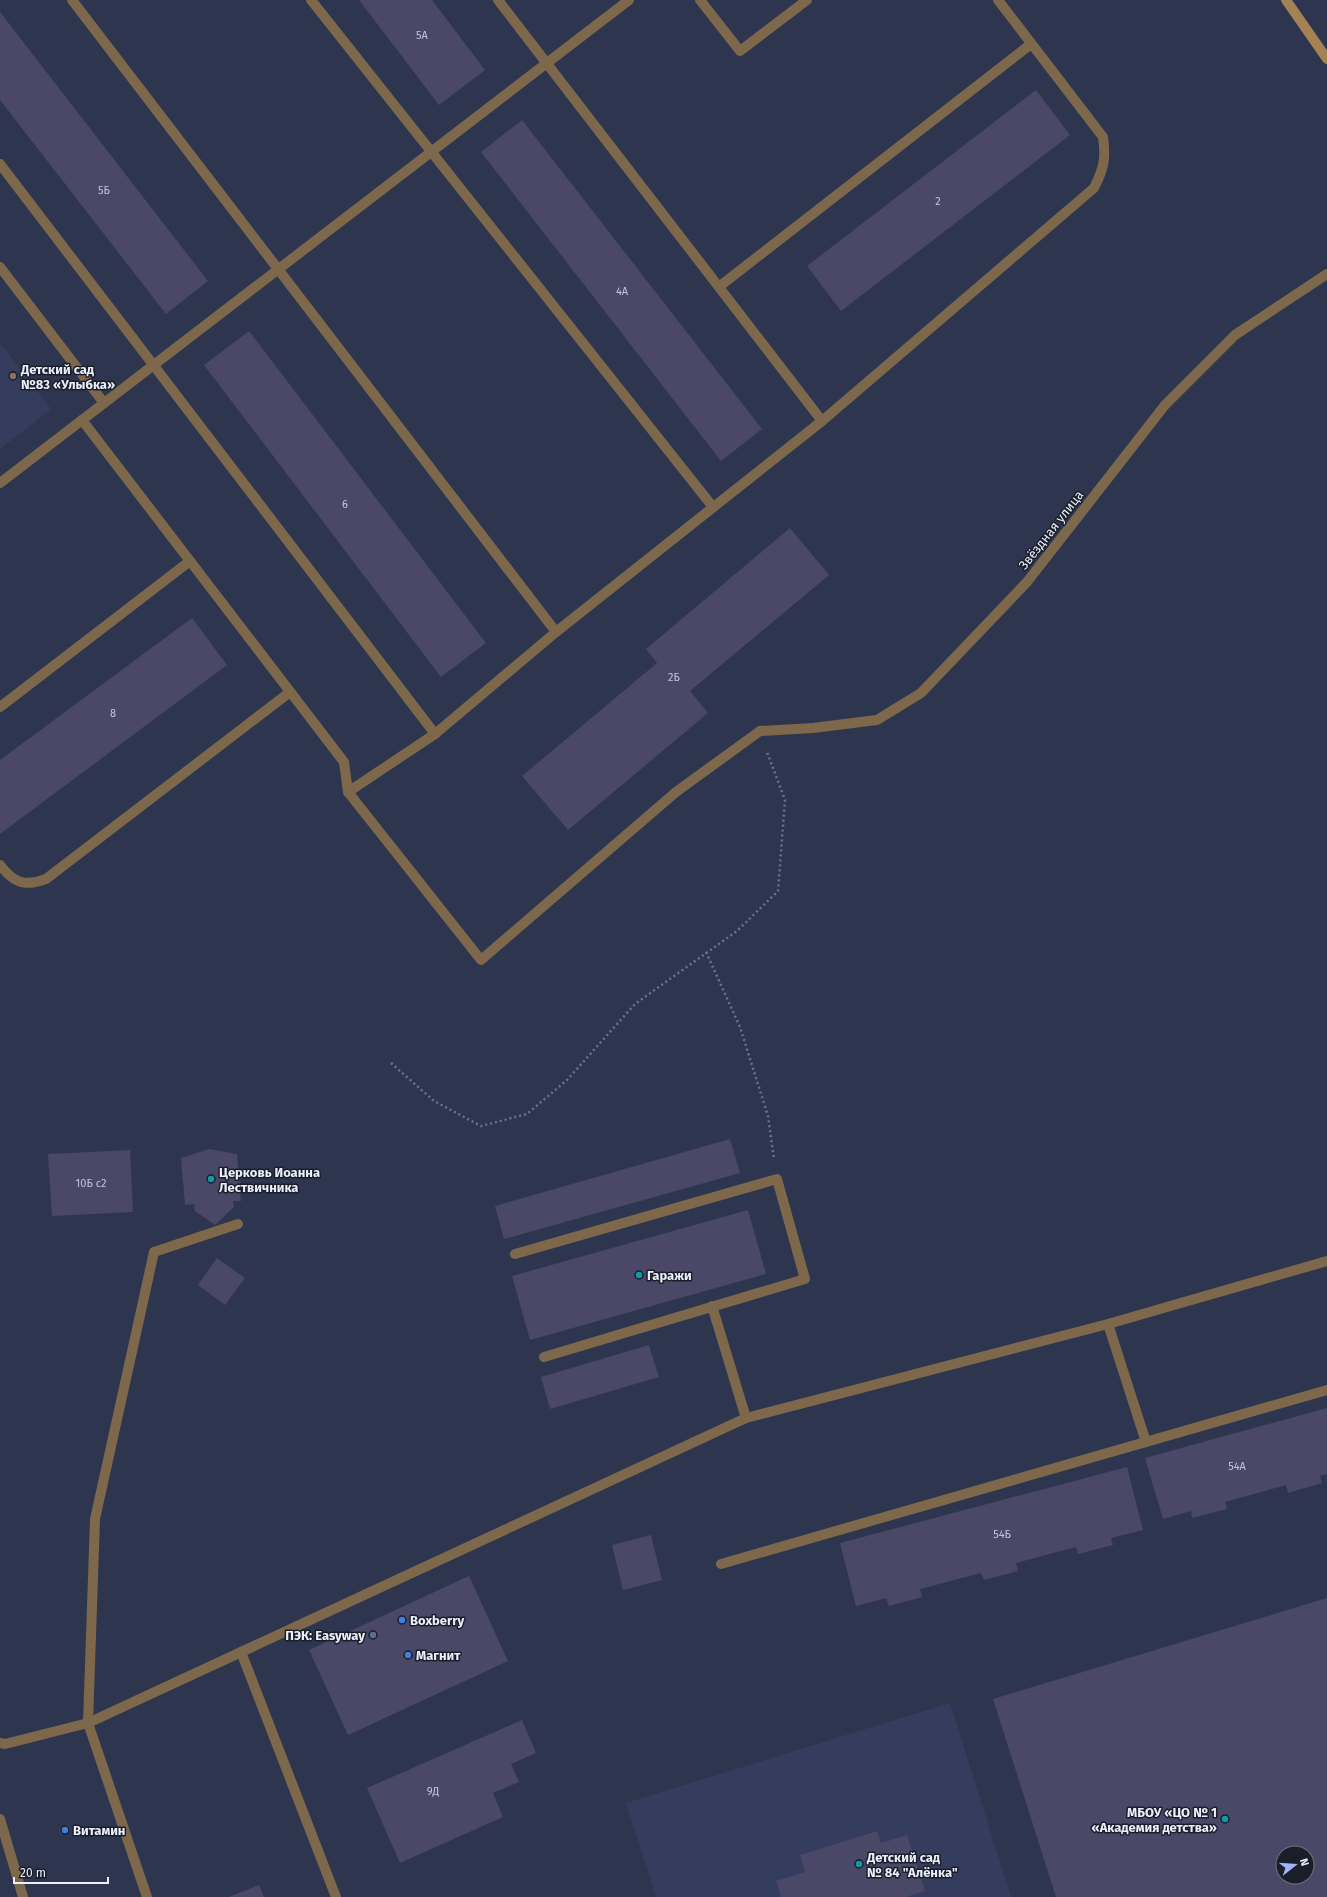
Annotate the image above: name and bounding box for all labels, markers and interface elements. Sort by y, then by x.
house number: 5А [416,29,429,42]
house number: 5Б [98,184,111,197]
house number: 2 [935,195,941,208]
house number: 4А [616,285,629,298]
place label: Детский сад №83 «Улыбка» [20,362,115,392]
marker: Детский сад №83 «Улыбка» [8,371,18,381]
street label: Звёздная улица [1016,488,1086,572]
house number: 6 [342,498,348,511]
house number: 2Б [668,671,681,684]
house number: 8 [110,707,116,720]
place label: Церковь Иоанна Лествичника [219,1165,320,1195]
marker: Церковь Иоанна Лествичника [206,1174,216,1184]
house number: 10Б с2 [76,1177,106,1190]
place label: Гаражи [647,1268,692,1283]
marker: Гаражи [634,1270,644,1280]
house number: 54А [1228,1460,1247,1473]
house number: 54Б [993,1528,1011,1541]
place label: Boxberry [410,1613,464,1628]
marker: Boxberry [397,1615,407,1625]
place label: ПЭК: Easyway [285,1628,365,1643]
marker: ПЭК: Easyway [368,1630,378,1640]
place label: Магнит [416,1648,461,1663]
marker: Магнит [403,1650,413,1660]
house number: 9Д [427,1785,440,1798]
place label: МБОУ «ЦО № 1 «Академия детства» [1091,1805,1217,1835]
marker: МБОУ «ЦО № 1 «Академия детства» [1220,1814,1230,1824]
place label: Витамин [73,1823,125,1838]
marker: Витамин [60,1825,70,1835]
north arrow [1275,1845,1315,1885]
place label: Детский сад № 84 "Алёнка" [866,1850,958,1880]
text: N [1297,1857,1311,1868]
scale bar [14,1859,108,1885]
marker: Детский сад № 84 "Алёнка" [854,1859,864,1869]
text: 20 m [20,1866,46,1880]

